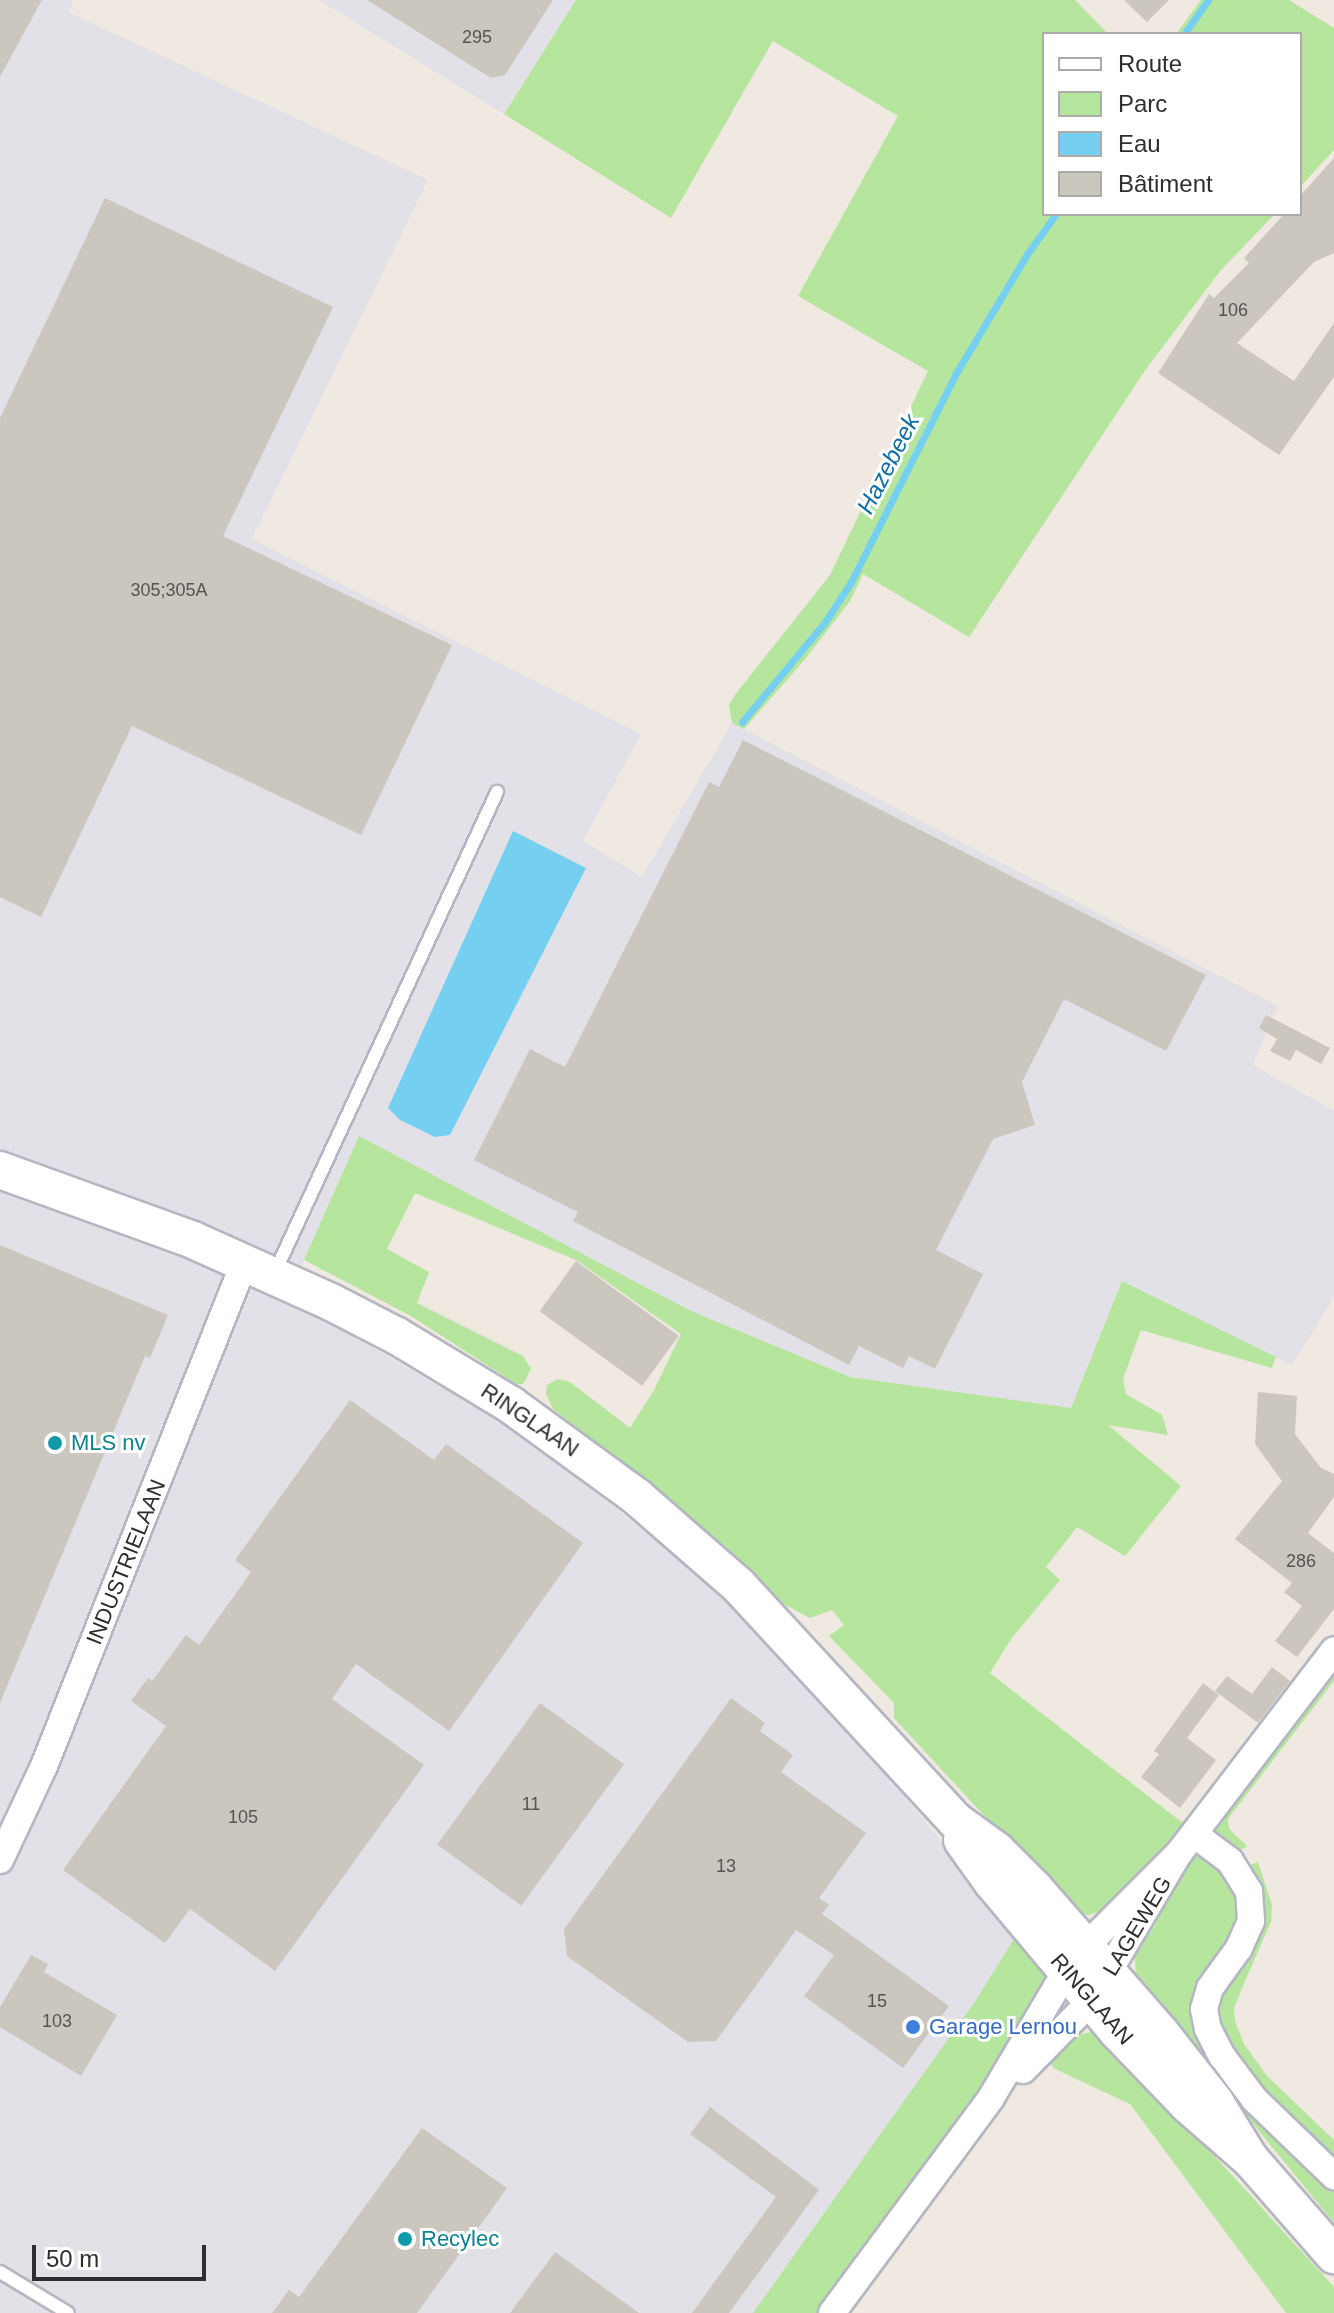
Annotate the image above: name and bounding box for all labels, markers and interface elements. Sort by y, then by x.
house number: 295 [462,26,492,48]
legend [1042,32,1302,216]
text: Route [1118,50,1182,77]
text: Parc [1118,90,1167,117]
text: Eau [1118,130,1161,157]
text: Bâtiment [1118,170,1213,197]
house number: 106 [1218,299,1248,321]
water label: Hazebeek [851,409,925,519]
house number: 305;305A [130,579,208,601]
street label: RINGLAAN [476,1378,584,1462]
place label: MLS nv [71,1430,146,1456]
marker: MLS nv [46,1434,64,1452]
street label: INDUSTRIELAAN [81,1475,171,1649]
house number: 286 [1286,1550,1316,1572]
house number: 11 [522,1793,540,1815]
house number: 105 [228,1806,258,1828]
house number: 13 [716,1855,736,1877]
street label: LAGEWEG [1097,1872,1177,1980]
street label: RINGLAAN [1045,1948,1139,2050]
house number: 15 [867,1990,887,2012]
house number: 103 [42,2010,72,2032]
place label: Garage Lernou [929,2014,1077,2040]
marker: Garage Lernou [904,2018,922,2036]
place label: Recylec [421,2226,499,2252]
scale bar [36,2229,210,2279]
marker: Recylec [396,2230,414,2248]
text: 50 m [46,2245,99,2272]

